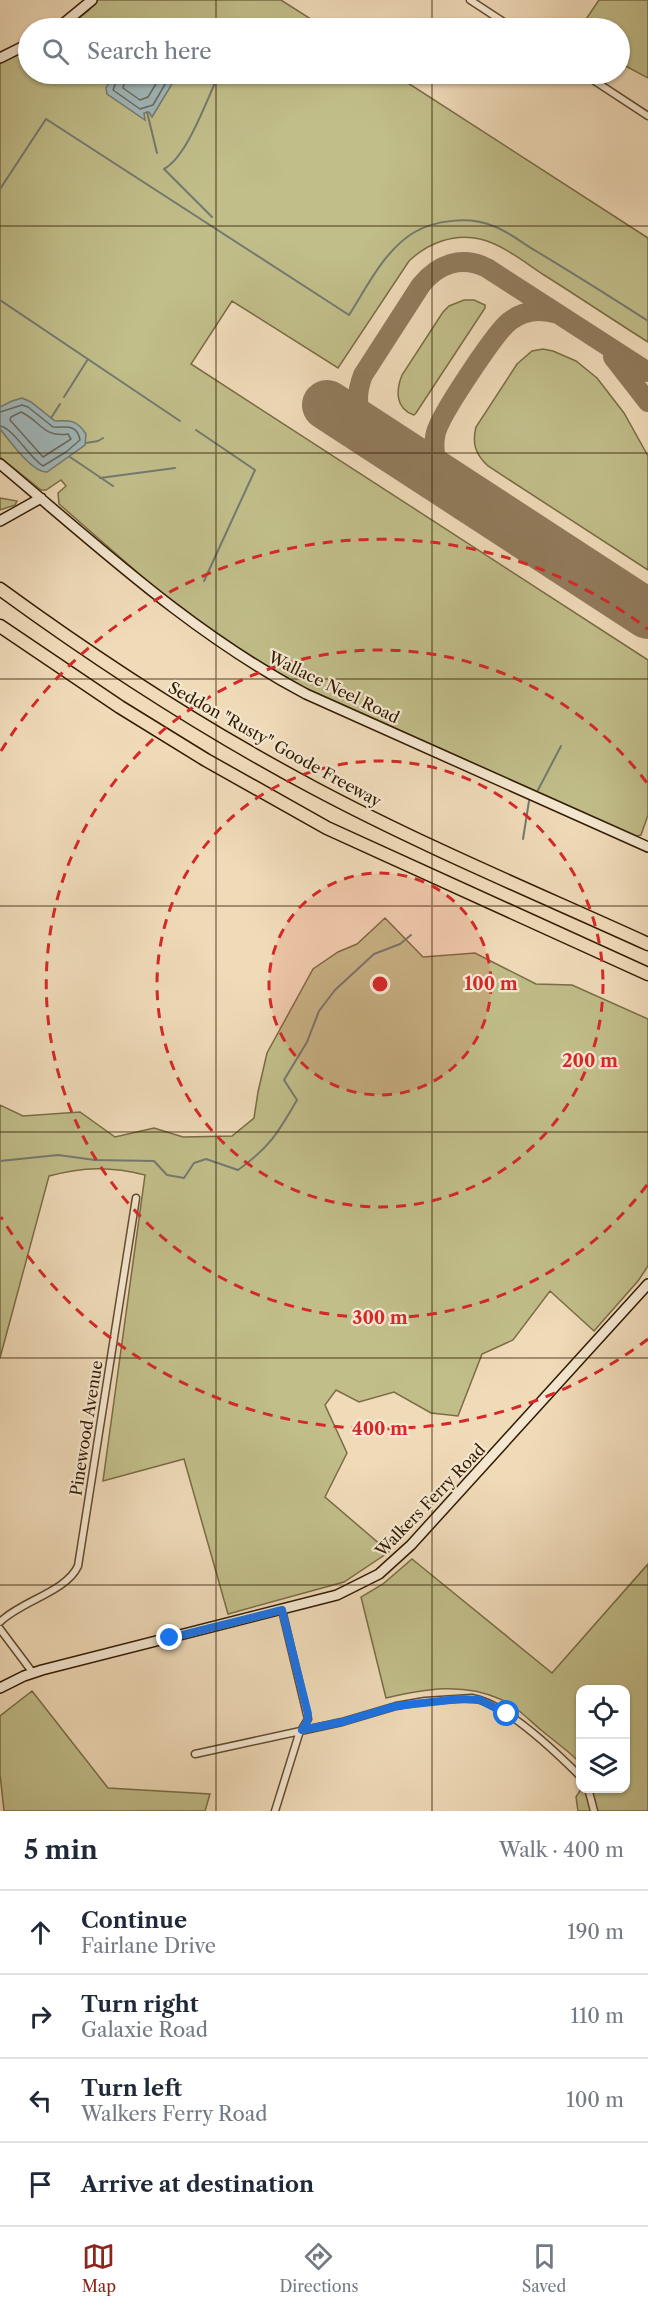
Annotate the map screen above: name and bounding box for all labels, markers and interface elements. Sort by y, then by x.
search box [18,18,630,84]
icon: search [39,35,72,68]
text: Search here [87,38,212,65]
street label: Wallace Neel Road [264,646,403,728]
street label: Seddon "Rusty" Goode Freeway [165,677,386,812]
text: 100 m [464,973,518,995]
centre of rings [370,974,390,994]
text: 200 m [562,1050,618,1072]
text: 300 m [352,1307,408,1329]
street label: Pinewood Avenue [65,1359,107,1497]
text: 400 m [352,1418,408,1440]
street label: Walkers Ferry Road [370,1439,489,1561]
route end [156,1624,182,1650]
map controls [576,1685,630,1793]
button: locate [576,1685,630,1739]
route start [493,1700,519,1726]
button: layers [576,1739,630,1793]
text: 5 min [24,1834,98,1866]
text: Walk · 400 m [499,1838,624,1862]
text: Continue [81,1907,187,1934]
icon: ahead [24,1916,57,1949]
text: 190 m [567,1920,624,1944]
text: Fairlane Drive [81,1934,216,1958]
text: Turn right [81,1991,199,2018]
icon: right [24,2000,57,2033]
text: 110 m [571,2004,624,2028]
text: Galaxie Road [81,2018,208,2042]
text: Turn left [81,2075,182,2102]
icon: left [24,2084,57,2117]
text: 100 m [566,2088,624,2112]
text: Walkers Ferry Road [81,2102,268,2126]
icon: arrive [24,2168,57,2201]
text: Arrive at destination [81,2171,314,2198]
tab: Map [82,2240,116,2296]
tab: Directions [279,2240,358,2296]
tab: Saved [522,2240,566,2296]

